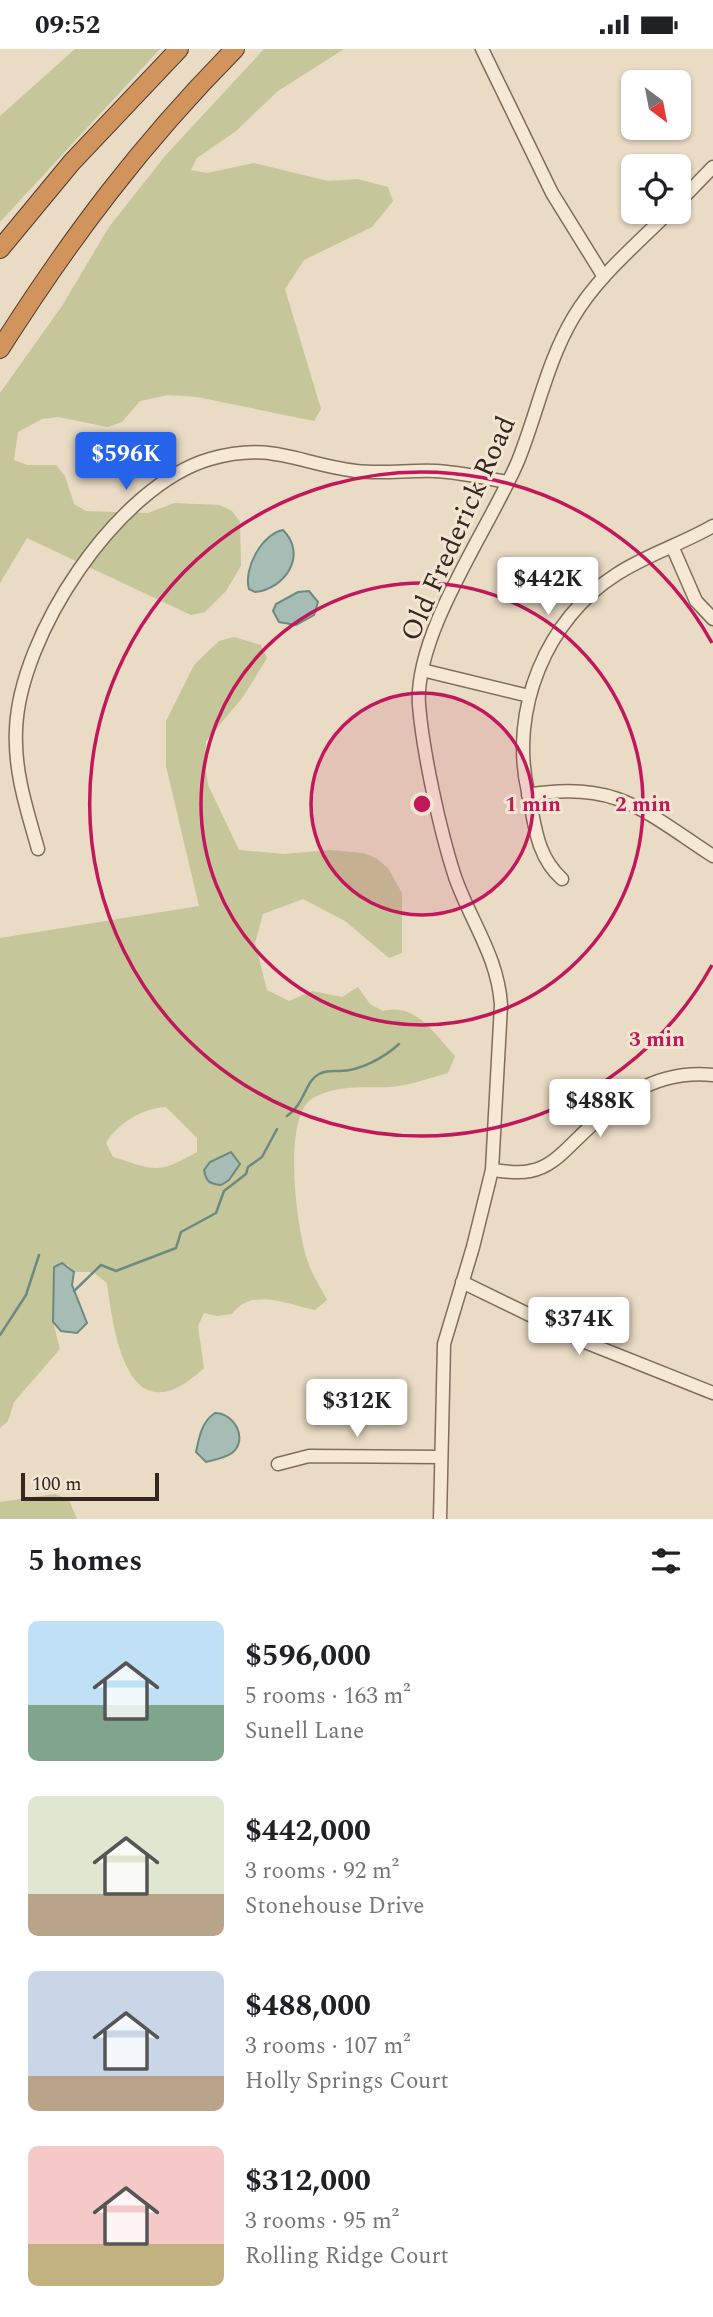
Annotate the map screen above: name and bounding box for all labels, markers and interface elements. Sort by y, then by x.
text: 09:52 [35,5,100,45]
north arrow [621,70,691,140]
map controls [621,70,691,224]
button: locate [621,154,691,224]
street label: Old Frederick Road [389,409,527,648]
pin: $596K [77,433,175,492]
text: $596K [91,437,161,472]
pin: $442K [499,557,597,617]
text: $442K [513,562,583,597]
text: 1 min [505,789,561,821]
text: 2 min [615,789,671,821]
centre of rings [410,792,434,816]
text: 3 min [629,1024,685,1056]
pin: $488K [551,1079,649,1139]
text: $488K [565,1084,635,1119]
pin: $374K [530,1297,628,1357]
text: $374K [544,1302,614,1337]
pin: $312K [308,1379,406,1439]
text: $312K [322,1384,392,1419]
scale bar [21,1470,159,1502]
text: 100 m [32,1470,82,1499]
text: 5 homes [28,1538,142,1584]
icon: filters [647,1542,685,1580]
text: $596,000 [245,1633,371,1679]
icon: home [84,1649,168,1733]
text: 5 rooms · 163 m² [245,1679,411,1714]
text: Sunell Lane [245,1714,364,1749]
text: $442,000 [245,1808,371,1854]
icon: home [84,1824,168,1908]
text: 3 rooms · 92 m² [245,1854,399,1889]
text: Stonehouse Drive [245,1889,424,1924]
text: $488,000 [245,1983,371,2029]
icon: home [84,1999,168,2083]
text: 3 rooms · 107 m² [245,2029,411,2064]
text: Holly Springs Court [245,2064,449,2099]
text: $312,000 [245,2158,371,2204]
icon: home [84,2174,168,2258]
text: 3 rooms · 95 m² [245,2204,399,2239]
text: Rolling Ridge Court [245,2239,449,2274]

